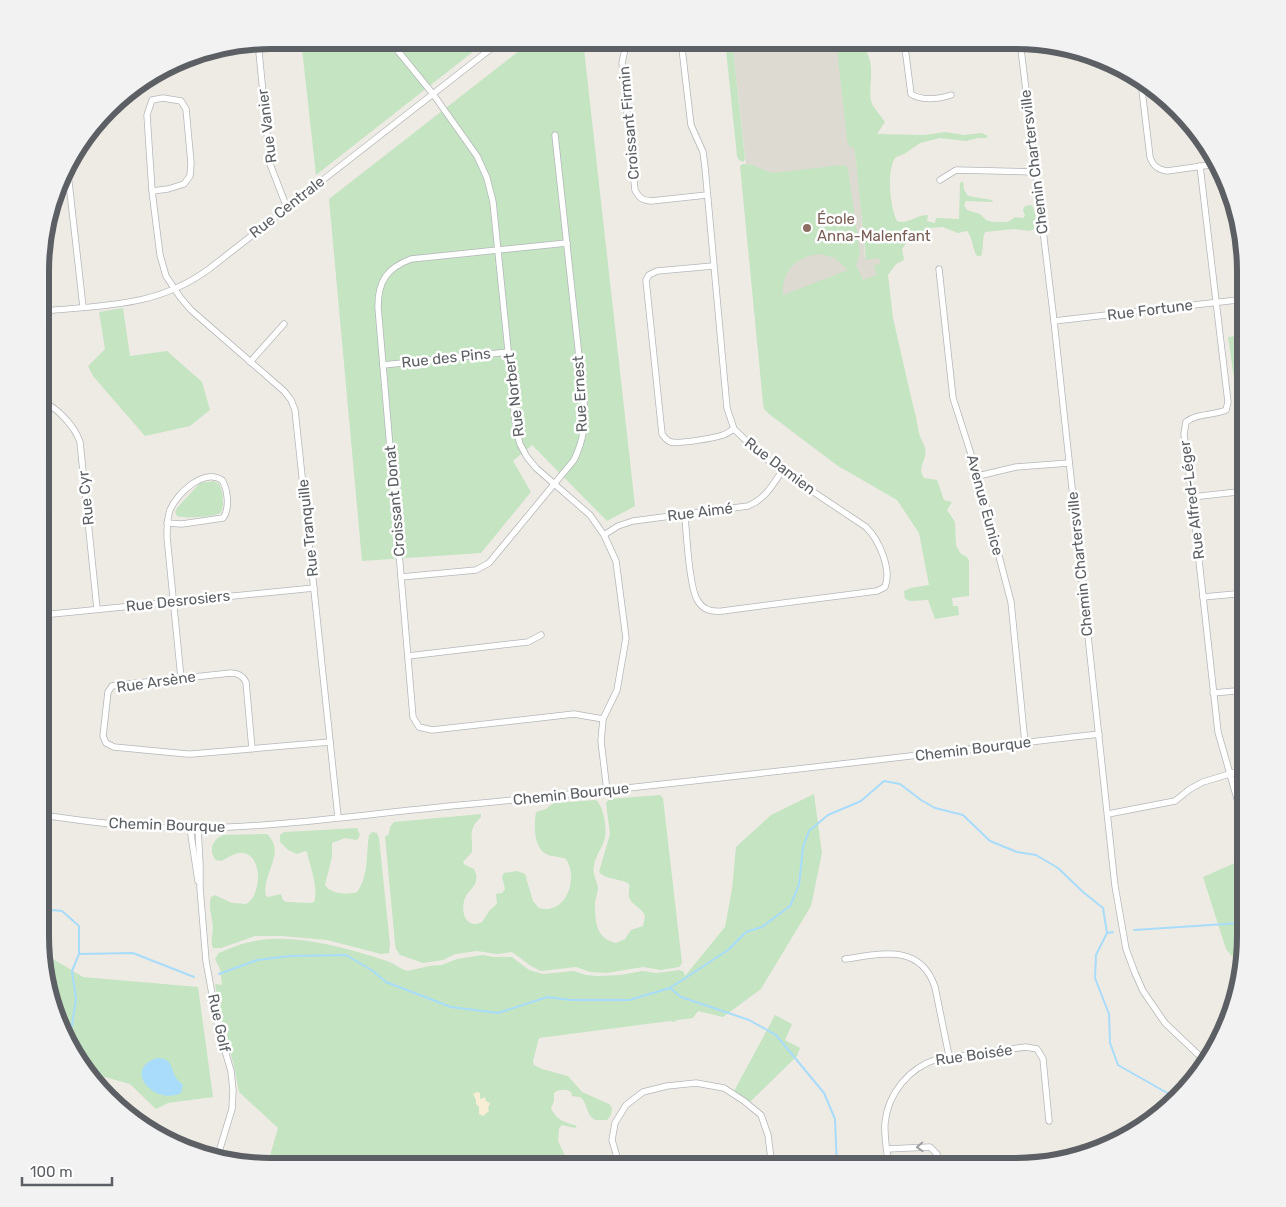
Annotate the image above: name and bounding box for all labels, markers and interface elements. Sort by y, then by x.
street label: Croissant Firmin [615,65,643,181]
street label: Rue Vanier [253,88,280,164]
street label: Chemin Chartersville [1016,89,1052,235]
street label: Rue Centrale [246,172,328,242]
place label: École Anna-Malenfant [817,210,931,245]
marker: École Anna-Malenfant [801,222,813,234]
street label: Rue Fortune [1106,296,1194,324]
street label: Rue des Pins [401,344,492,372]
street label: Rue Norbert [500,352,528,438]
street label: Rue Ernest [569,355,591,433]
street label: Rue Damien [741,434,819,498]
street label: Rue Alfred-Léger [1176,439,1208,561]
street label: Croissant Donat [381,444,409,558]
street label: Avenue Eunice [963,453,1007,557]
street label: Rue Cyr [74,469,98,526]
street label: Rue Tranquille [294,478,322,578]
street label: Chemin Chartersville [1063,491,1097,637]
street label: Rue Aimé [666,499,734,525]
street label: Rue Desrosiers [125,587,231,615]
street label: Rue Arsène [115,668,197,696]
street label: Chemin Bourque [914,733,1032,765]
street label: Chemin Bourque [512,779,630,809]
street label: Chemin Bourque [108,814,226,836]
street label: Rue Golf [204,992,234,1054]
street label: Rue Boisée [934,1041,1014,1069]
one-way arrow [916,1141,924,1152]
scale bar [22,1154,112,1186]
text: 100 m [30,1163,72,1181]

